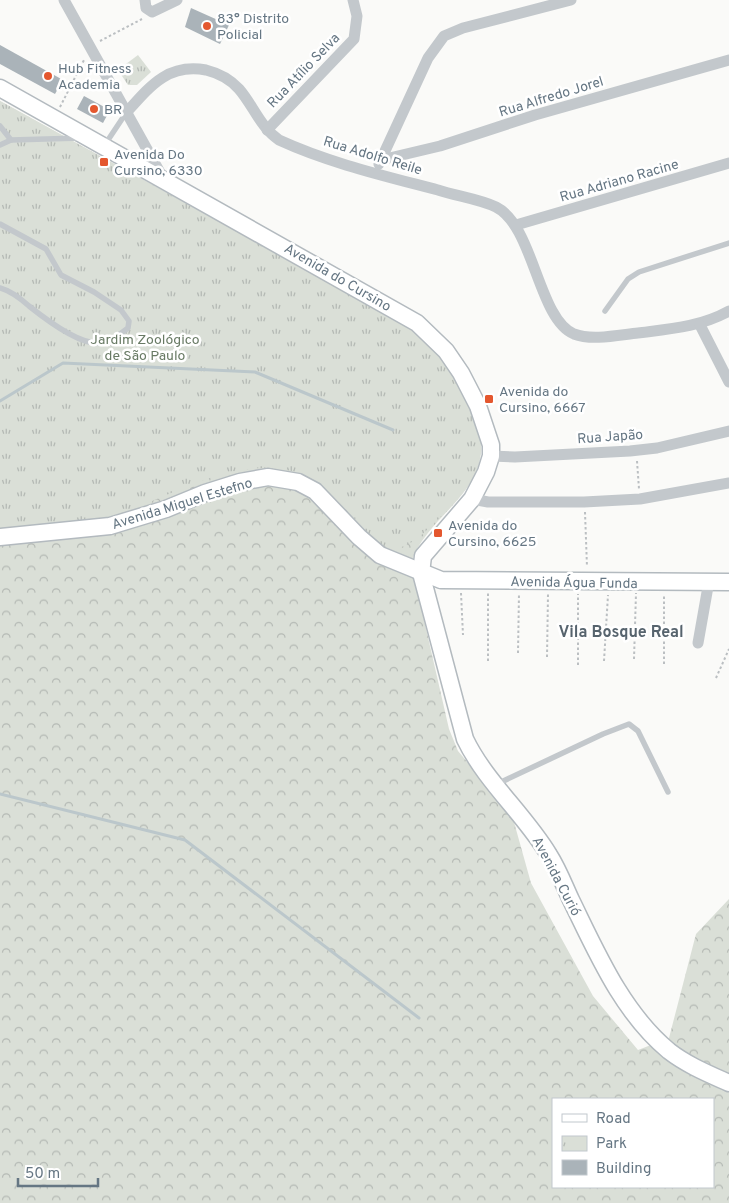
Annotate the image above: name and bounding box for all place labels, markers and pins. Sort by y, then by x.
place label: 83° Distrito Policial [217,11,289,44]
marker: 83° Distrito Policial [201,20,213,32]
place label: Hub Fitness Academia [58,61,132,94]
marker: Hub Fitness Academia [42,70,54,82]
place label: BR [104,102,122,119]
marker: BR [88,103,100,115]
place label: Avenida Do Cursino, 6330 [114,147,203,180]
marker: Avenida Do Cursino, 6330 [98,156,110,168]
place label: Avenida do Cursino, 6667 [499,384,586,417]
marker: Avenida do Cursino, 6667 [483,393,495,405]
place label: Avenida do Cursino, 6625 [448,518,537,551]
marker: Avenida do Cursino, 6625 [432,527,444,539]

